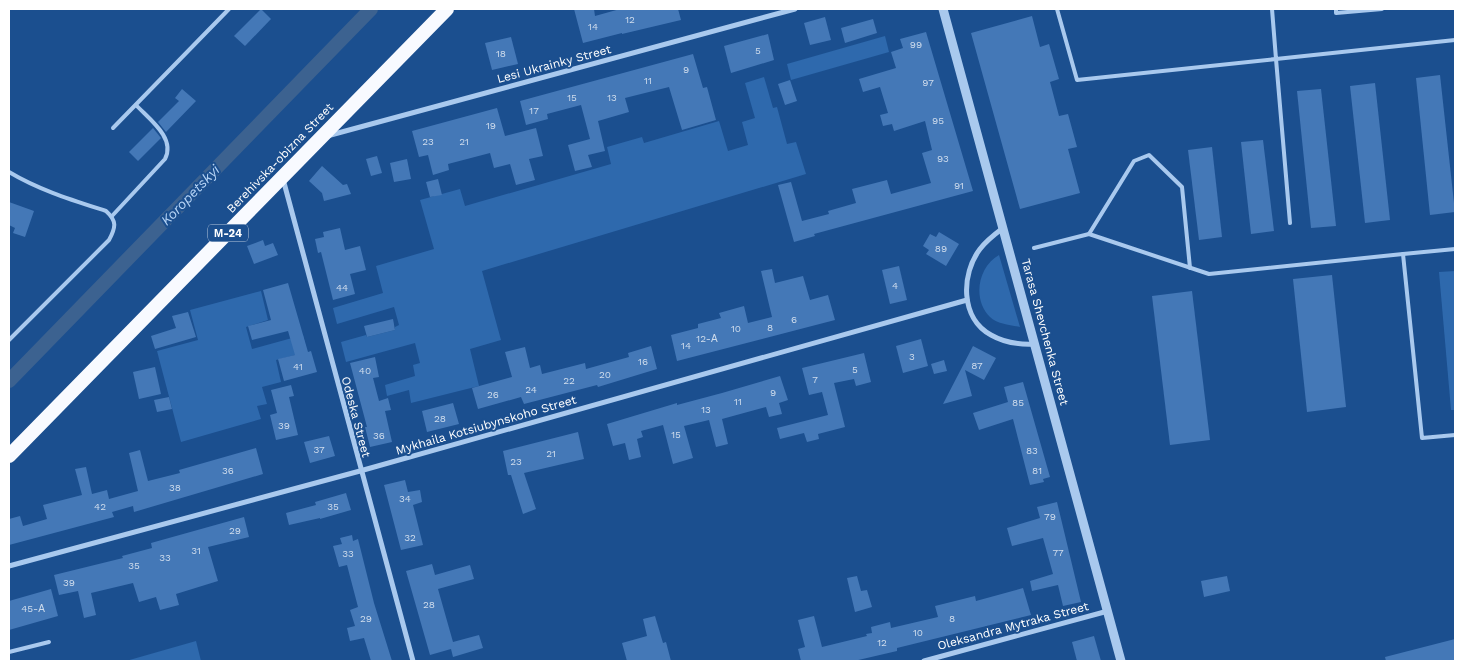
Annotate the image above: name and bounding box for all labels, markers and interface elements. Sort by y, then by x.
house number: 12 [625,14,635,25]
house number: 14 [588,21,598,32]
house number: 99 [910,39,922,50]
street label: Lesi Ukrainky Street [495,42,613,86]
house number: 5 [755,45,761,56]
house number: 18 [496,48,506,59]
house number: 9 [683,64,689,75]
house number: 11 [644,75,652,86]
house number: 97 [922,77,934,88]
house number: 15 [567,92,577,103]
house number: 13 [607,92,617,103]
street label: Berehivska-obizna Street [224,100,336,216]
house number: 17 [529,105,539,116]
house number: 95 [932,115,944,126]
house number: 19 [486,120,496,131]
house number: 23 [422,136,434,147]
house number: 21 [459,136,469,147]
house number: 93 [937,153,949,164]
water label: Koropetskyi [157,161,223,228]
house number: 91 [954,180,964,191]
road number: М-24 [208,224,248,242]
house number: 89 [935,243,947,254]
street label: Tarasa Shevchenka Street [1019,257,1071,407]
house number: 4 [892,280,898,291]
house number: 44 [336,282,348,293]
house number: 6 [791,314,797,325]
house number: 8 [767,322,773,333]
house number: 10 [731,323,741,334]
house number: 12-А [696,333,718,344]
house number: 14 [681,340,691,351]
house number: 3 [909,351,915,362]
house number: 16 [638,356,648,367]
house number: 87 [971,360,983,371]
house number: 41 [293,361,303,372]
house number: 5 [852,364,858,375]
house number: 40 [359,365,371,376]
house number: 20 [599,369,611,380]
house number: 7 [812,374,818,385]
street label: Odeska Street [338,375,374,459]
house number: 22 [563,375,575,386]
house number: 24 [525,384,537,395]
house number: 9 [770,387,776,398]
house number: 26 [487,389,499,400]
street label: Mykhaila Kotsiubynskoho Street [394,392,578,458]
house number: 11 [734,396,742,407]
house number: 85 [1012,397,1024,408]
house number: 13 [701,404,711,415]
house number: 28 [434,413,446,424]
house number: 39 [278,420,290,431]
house number: 15 [671,429,681,440]
house number: 36 [373,430,385,441]
house number: 37 [313,444,325,455]
house number: 83 [1026,445,1038,456]
house number: 21 [546,448,556,459]
house number: 23 [510,456,522,467]
house number: 36 [222,465,234,476]
house number: 81 [1032,465,1042,476]
house number: 38 [169,482,181,493]
house number: 34 [399,493,411,504]
house number: 42 [94,501,106,512]
house number: 35 [327,501,339,512]
house number: 79 [1044,511,1056,522]
house number: 29 [229,525,241,536]
house number: 32 [404,532,416,543]
house number: 31 [191,545,201,556]
house number: 77 [1052,547,1064,558]
house number: 33 [342,548,354,559]
house number: 33 [159,552,171,563]
house number: 35 [128,560,140,571]
house number: 39 [63,577,75,588]
house number: 28 [423,599,435,610]
street label: Oleksandra Mytraka Street [936,599,1090,653]
house number: 45-А [21,603,45,614]
house number: 29 [360,613,372,624]
house number: 8 [949,613,955,624]
house number: 10 [913,627,923,638]
house number: 12 [877,637,887,648]

